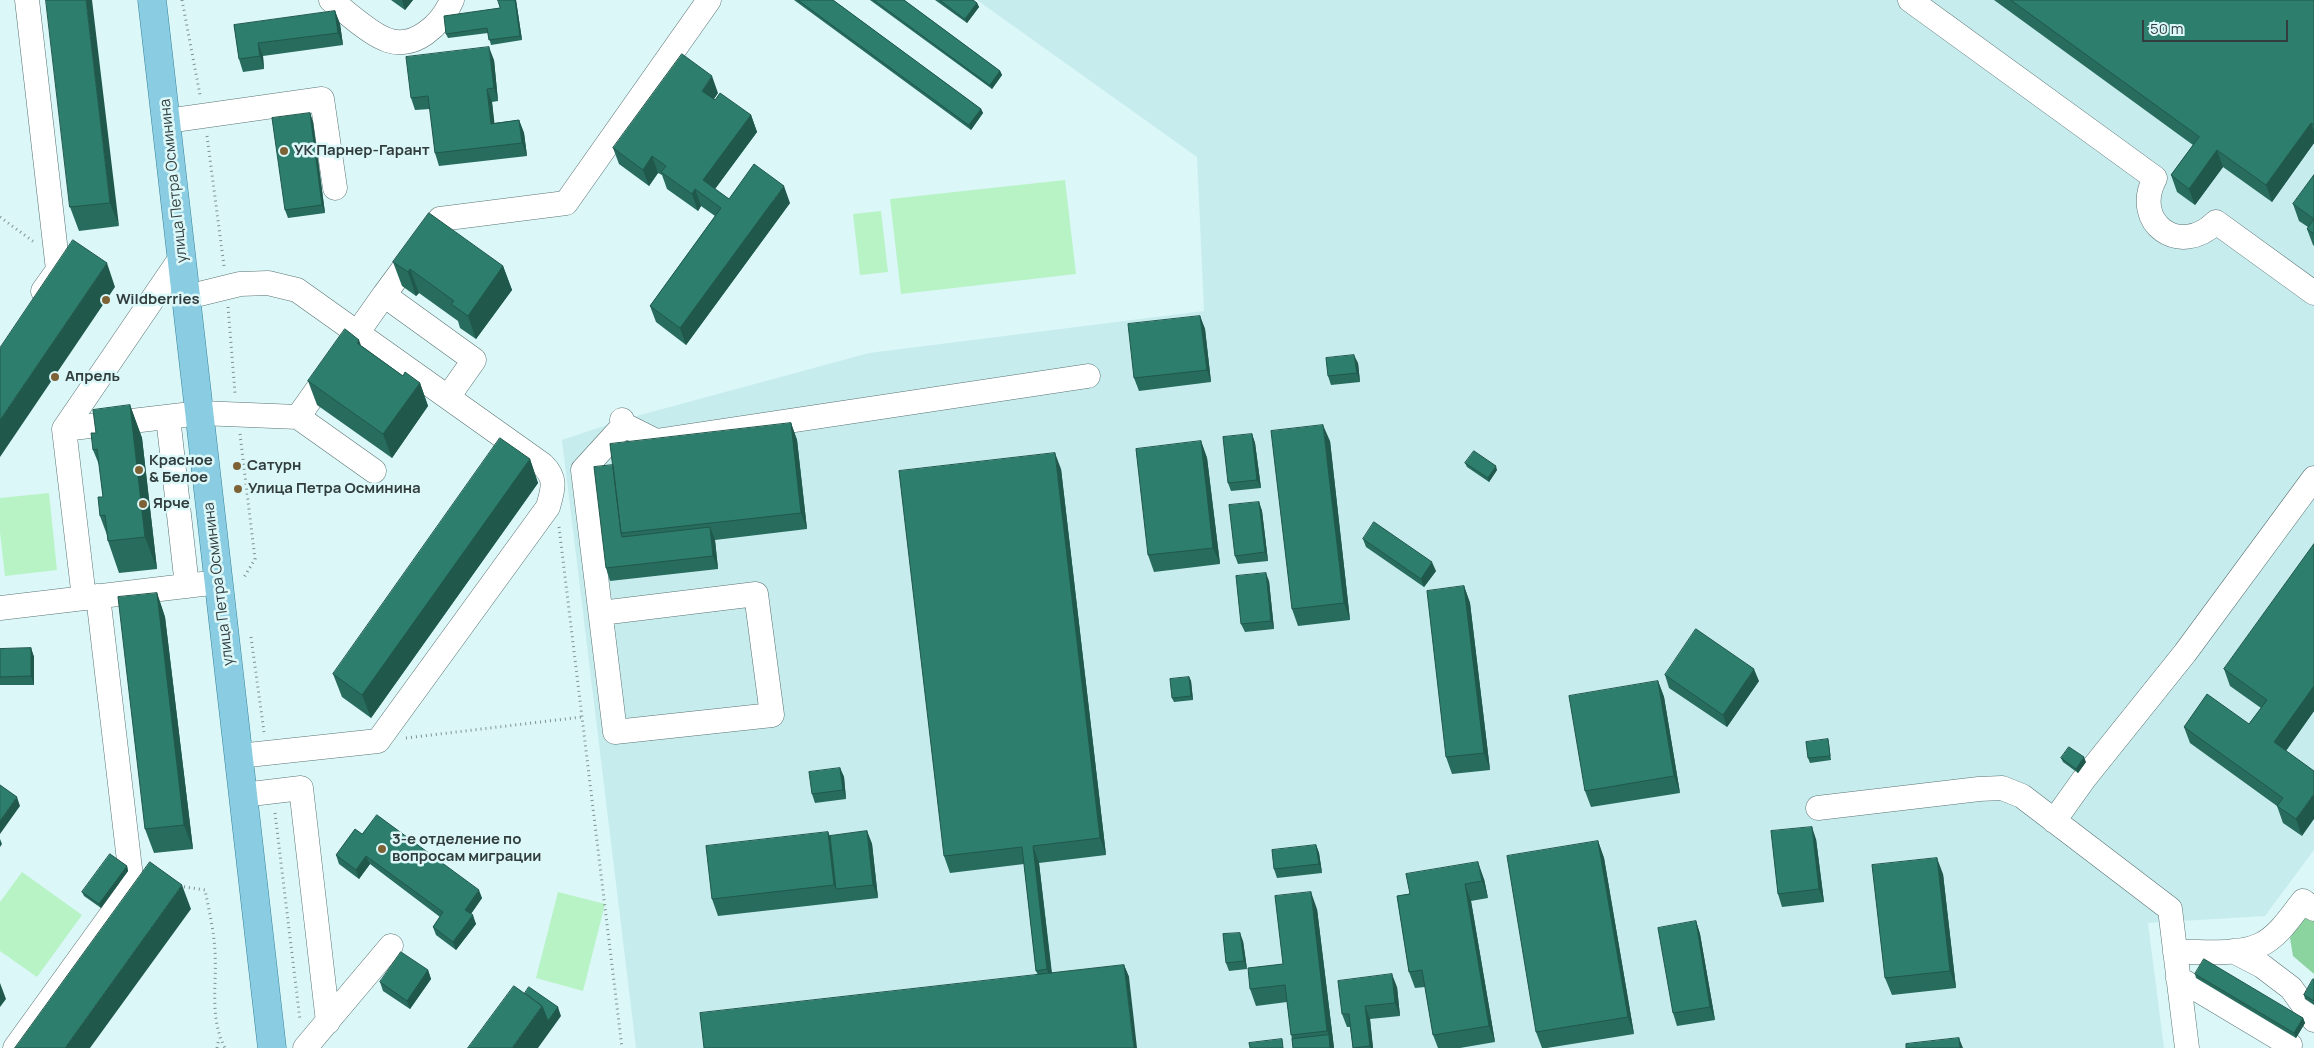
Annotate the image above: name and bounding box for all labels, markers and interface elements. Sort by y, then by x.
scale bar [2144,10,2290,42]
text: 50 m [2150,18,2184,39]
street label: улица Петра Осминина [156,98,192,264]
place label: УК Парнер-Гарант [294,142,430,160]
marker: УК Парнер-Гарант [278,145,290,157]
place label: Wildberries [116,291,200,309]
marker: Wildberries [100,294,112,306]
place label: Апрель [65,368,120,386]
marker: Апрель [49,371,61,383]
place label: Красное & Белое [149,452,213,487]
place label: Сатурн [247,457,301,475]
marker: Сатурн [231,460,243,472]
marker: Красное & Белое [133,464,145,476]
place label: Улица Петра Осминина [248,480,421,498]
marker: Улица Петра Осминина [232,483,244,495]
place label: Ярче [153,495,190,513]
marker: Ярче [137,498,149,510]
street label: улица Петра Осминина [200,501,238,667]
place label: 3-е отделение по вопросам миграции [392,831,541,866]
marker: 3-е отделение по вопросам миграции [376,843,388,855]

